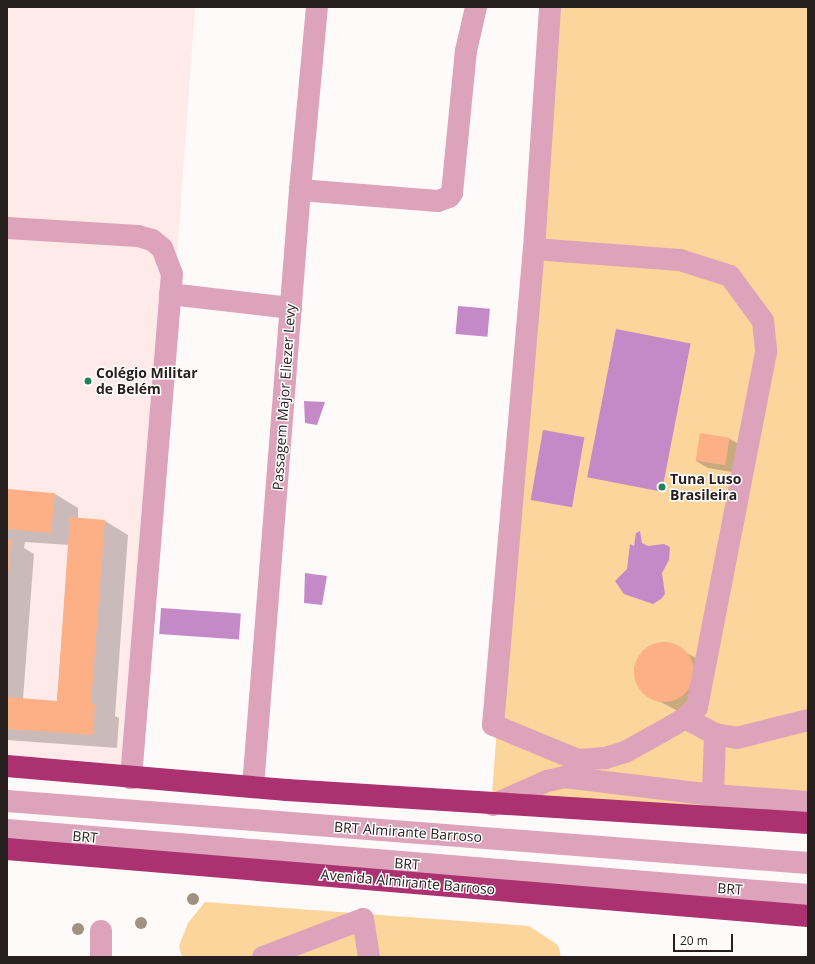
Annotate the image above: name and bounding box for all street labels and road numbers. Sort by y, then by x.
street label: Passagem Major Eliezer Levy [269,303,299,491]
street label: BRT Almirante Barroso [333,818,483,846]
street label: BRT [72,828,98,846]
street label: BRT [394,855,420,873]
street label: Avenida Almirante Barroso [320,866,496,898]
street label: BRT [717,880,743,898]

